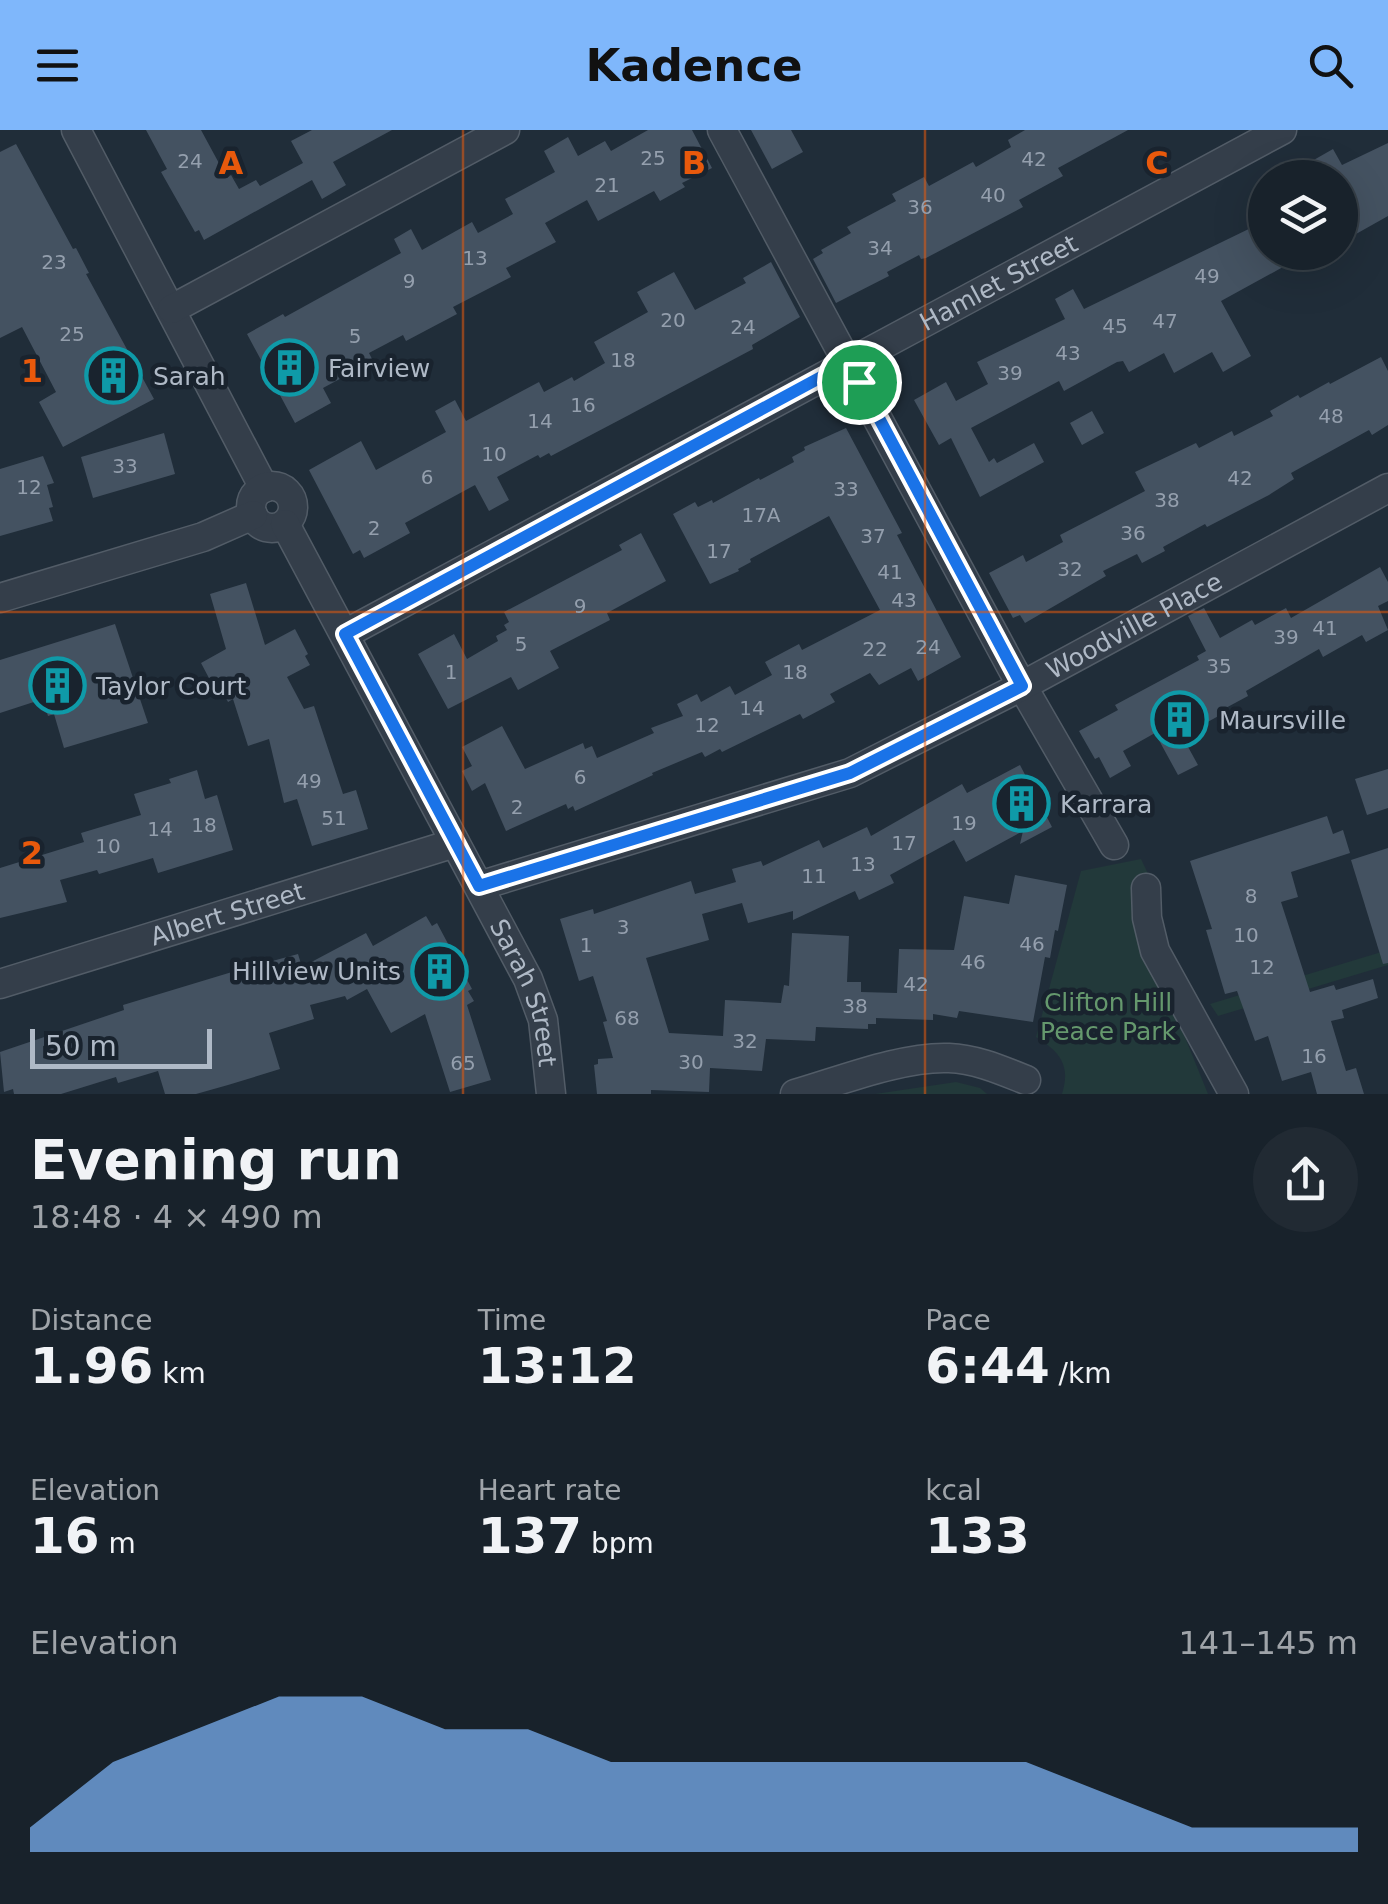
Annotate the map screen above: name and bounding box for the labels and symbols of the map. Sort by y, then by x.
text: A [219,144,244,182]
text: B [682,144,706,182]
text: C [1145,144,1169,182]
house number: 25 [640,146,666,170]
house number: 42 [1021,147,1047,171]
house number: 24 [177,149,203,173]
house number: 21 [594,173,620,197]
house number: 40 [980,183,1006,207]
house number: 36 [907,195,933,219]
street label: Hamlet Street [915,228,1082,337]
house number: 34 [867,236,893,260]
house number: 13 [462,246,488,270]
house number: 23 [41,250,67,274]
house number: 49 [1194,264,1220,288]
house number: 9 [403,269,415,293]
house number: 20 [660,308,686,332]
house number: 47 [1152,309,1178,333]
house number: 45 [1102,314,1128,338]
house number: 24 [730,315,756,339]
house number: 25 [59,322,85,346]
house number: 5 [349,324,361,348]
building icon: Fairview [259,338,319,398]
pin [817,340,902,425]
house number: 43 [1055,341,1081,365]
building icon: Sarah [84,346,144,406]
house number: 18 [610,348,636,372]
text: 1 [21,352,43,390]
place label: Fairview [328,354,430,383]
house number: 39 [997,361,1023,385]
place label: Sarah [153,362,226,391]
house number: 16 [570,393,596,417]
house number: 48 [1318,404,1344,428]
house number: 14 [527,409,553,433]
house number: 10 [481,442,507,466]
house number: 33 [112,454,138,478]
house number: 6 [421,465,433,489]
house number: 42 [1227,466,1253,490]
house number: 12 [16,475,42,499]
house number: 33 [833,477,859,501]
house number: 38 [1154,488,1180,512]
house number: 17A [741,503,781,527]
house number: 2 [368,516,380,540]
house number: 36 [1120,521,1146,545]
house number: 37 [860,524,886,548]
house number: 17 [706,539,732,563]
house number: 32 [1057,557,1083,581]
house number: 41 [877,560,903,584]
street label: Woodville Place [1041,566,1227,685]
house number: 43 [891,588,917,612]
house number: 9 [574,594,586,618]
house number: 41 [1312,616,1338,640]
house number: 39 [1273,625,1299,649]
house number: 5 [515,632,527,656]
house number: 24 [915,635,941,659]
house number: 22 [862,637,888,661]
house number: 35 [1206,654,1232,678]
building icon: Taylor Court [27,656,87,716]
house number: 1 [445,660,457,684]
house number: 18 [782,660,808,684]
place label: Taylor Court [95,672,247,701]
building icon: Maursville [1150,690,1210,750]
house number: 14 [739,696,765,720]
place label: Maursville [1219,706,1346,735]
house number: 12 [694,713,720,737]
house number: 6 [574,765,586,789]
house number: 49 [296,769,322,793]
building icon: Karrara [991,774,1051,834]
place label: Karrara [1060,790,1152,819]
house number: 2 [511,795,523,819]
house number: 51 [321,806,347,830]
house number: 19 [951,811,977,835]
house number: 18 [191,813,217,837]
house number: 14 [147,817,173,841]
house number: 17 [891,831,917,855]
text: 2 [21,834,43,872]
house number: 10 [95,834,121,858]
house number: 13 [850,852,876,876]
house number: 11 [801,864,827,888]
street label: Albert Street [147,876,308,951]
house number: 8 [1245,884,1257,908]
street label: Sarah Street [484,914,562,1068]
house number: 3 [617,915,629,939]
house number: 10 [1233,923,1259,947]
house number: 46 [1019,932,1045,956]
house number: 1 [580,933,592,957]
building icon: Hillview Units [410,941,470,1001]
house number: 46 [960,950,986,974]
house number: 12 [1249,955,1275,979]
place label: Hillview Units [232,957,401,986]
house number: 42 [903,972,929,996]
park label: Clifton Hill Peace Park [1040,988,1177,1046]
house number: 38 [842,994,868,1018]
house number: 68 [614,1006,640,1030]
scale bar [30,1024,212,1068]
house number: 32 [732,1029,758,1053]
house number: 16 [1301,1044,1327,1068]
house number: 30 [678,1050,704,1074]
house number: 65 [450,1051,476,1075]

